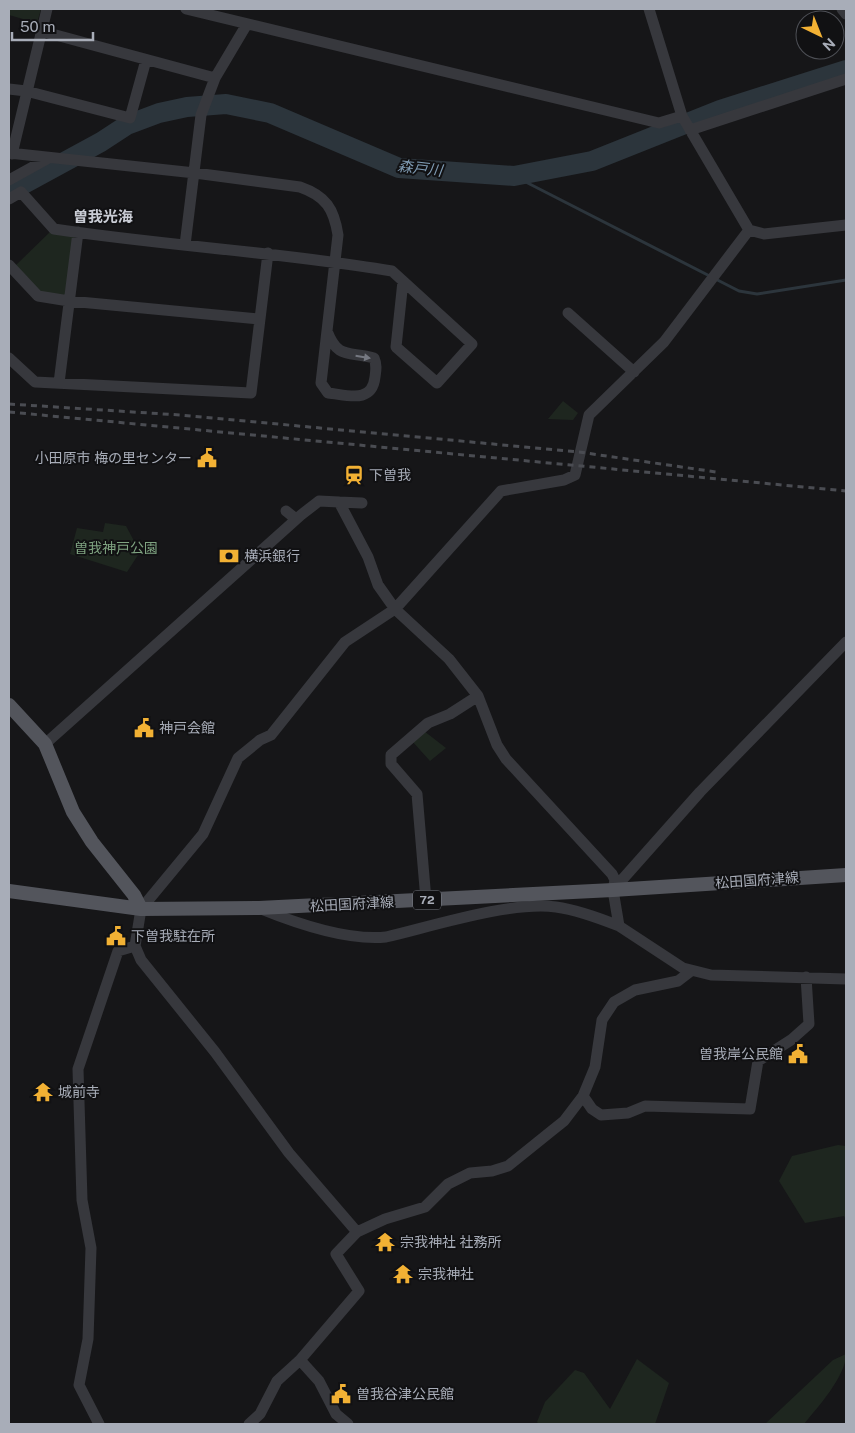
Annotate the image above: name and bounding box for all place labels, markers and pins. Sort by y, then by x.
public building icon: 小田原市 梅の里センター [196,447,218,469]
place label: 小田原市 梅の里センター [35,450,192,466]
station icon: 下曽我 [343,464,365,486]
place label: 下曽我 [369,467,411,483]
bank icon: 横浜銀行 [218,545,240,567]
place label: 横浜銀行 [244,548,300,564]
public building icon: 神戸会館 [133,717,155,739]
place label: 神戸会館 [159,720,215,736]
public building icon: 下曽我駐在所 [105,925,127,947]
place label: 下曽我駐在所 [131,928,215,944]
public building icon: 曽我岸公民館 [787,1043,809,1065]
place label: 曽我岸公民館 [699,1046,783,1062]
temple icon: 城前寺 [32,1081,54,1103]
place label: 城前寺 [58,1084,100,1100]
temple icon: 宗我神社 社務所 [374,1231,396,1253]
place label: 宗我神社 社務所 [400,1234,501,1250]
temple icon: 宗我神社 [392,1263,414,1285]
place label: 宗我神社 [418,1266,474,1282]
public building icon: 曽我谷津公民館 [330,1383,352,1405]
place label: 曽我谷津公民館 [356,1386,454,1402]

